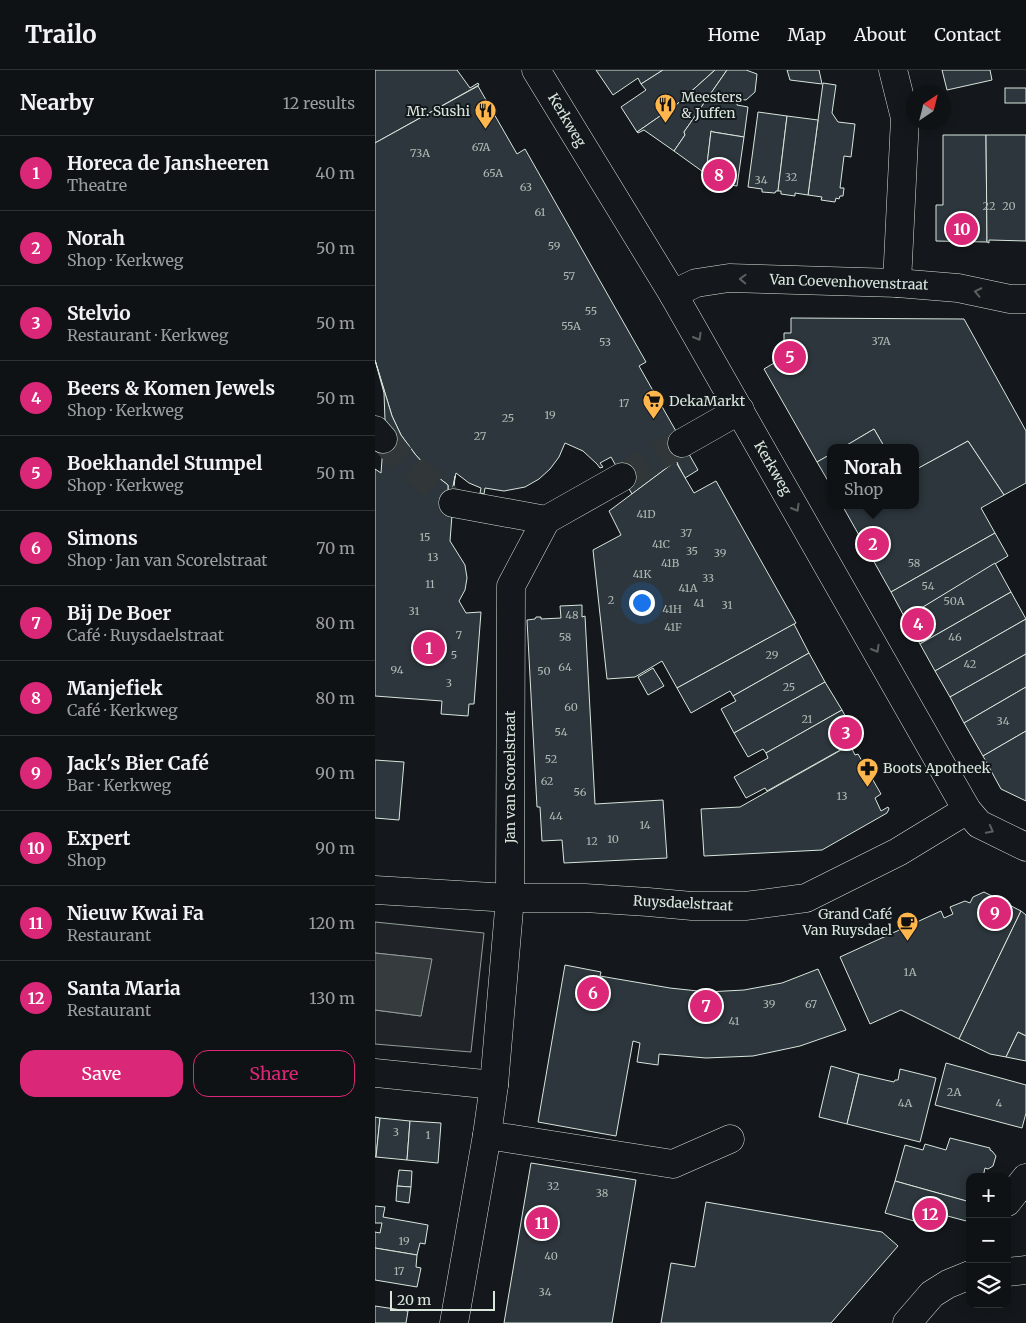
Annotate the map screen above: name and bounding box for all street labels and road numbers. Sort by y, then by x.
street label: Kerkweg [544,90,590,151]
street label: Van Coevenhovenstraat [768,270,929,294]
street label: Kerkweg [750,438,796,499]
street label: Jan van Scorelstraat [501,710,519,845]
street label: Ruysdaelstraat [633,891,734,915]

